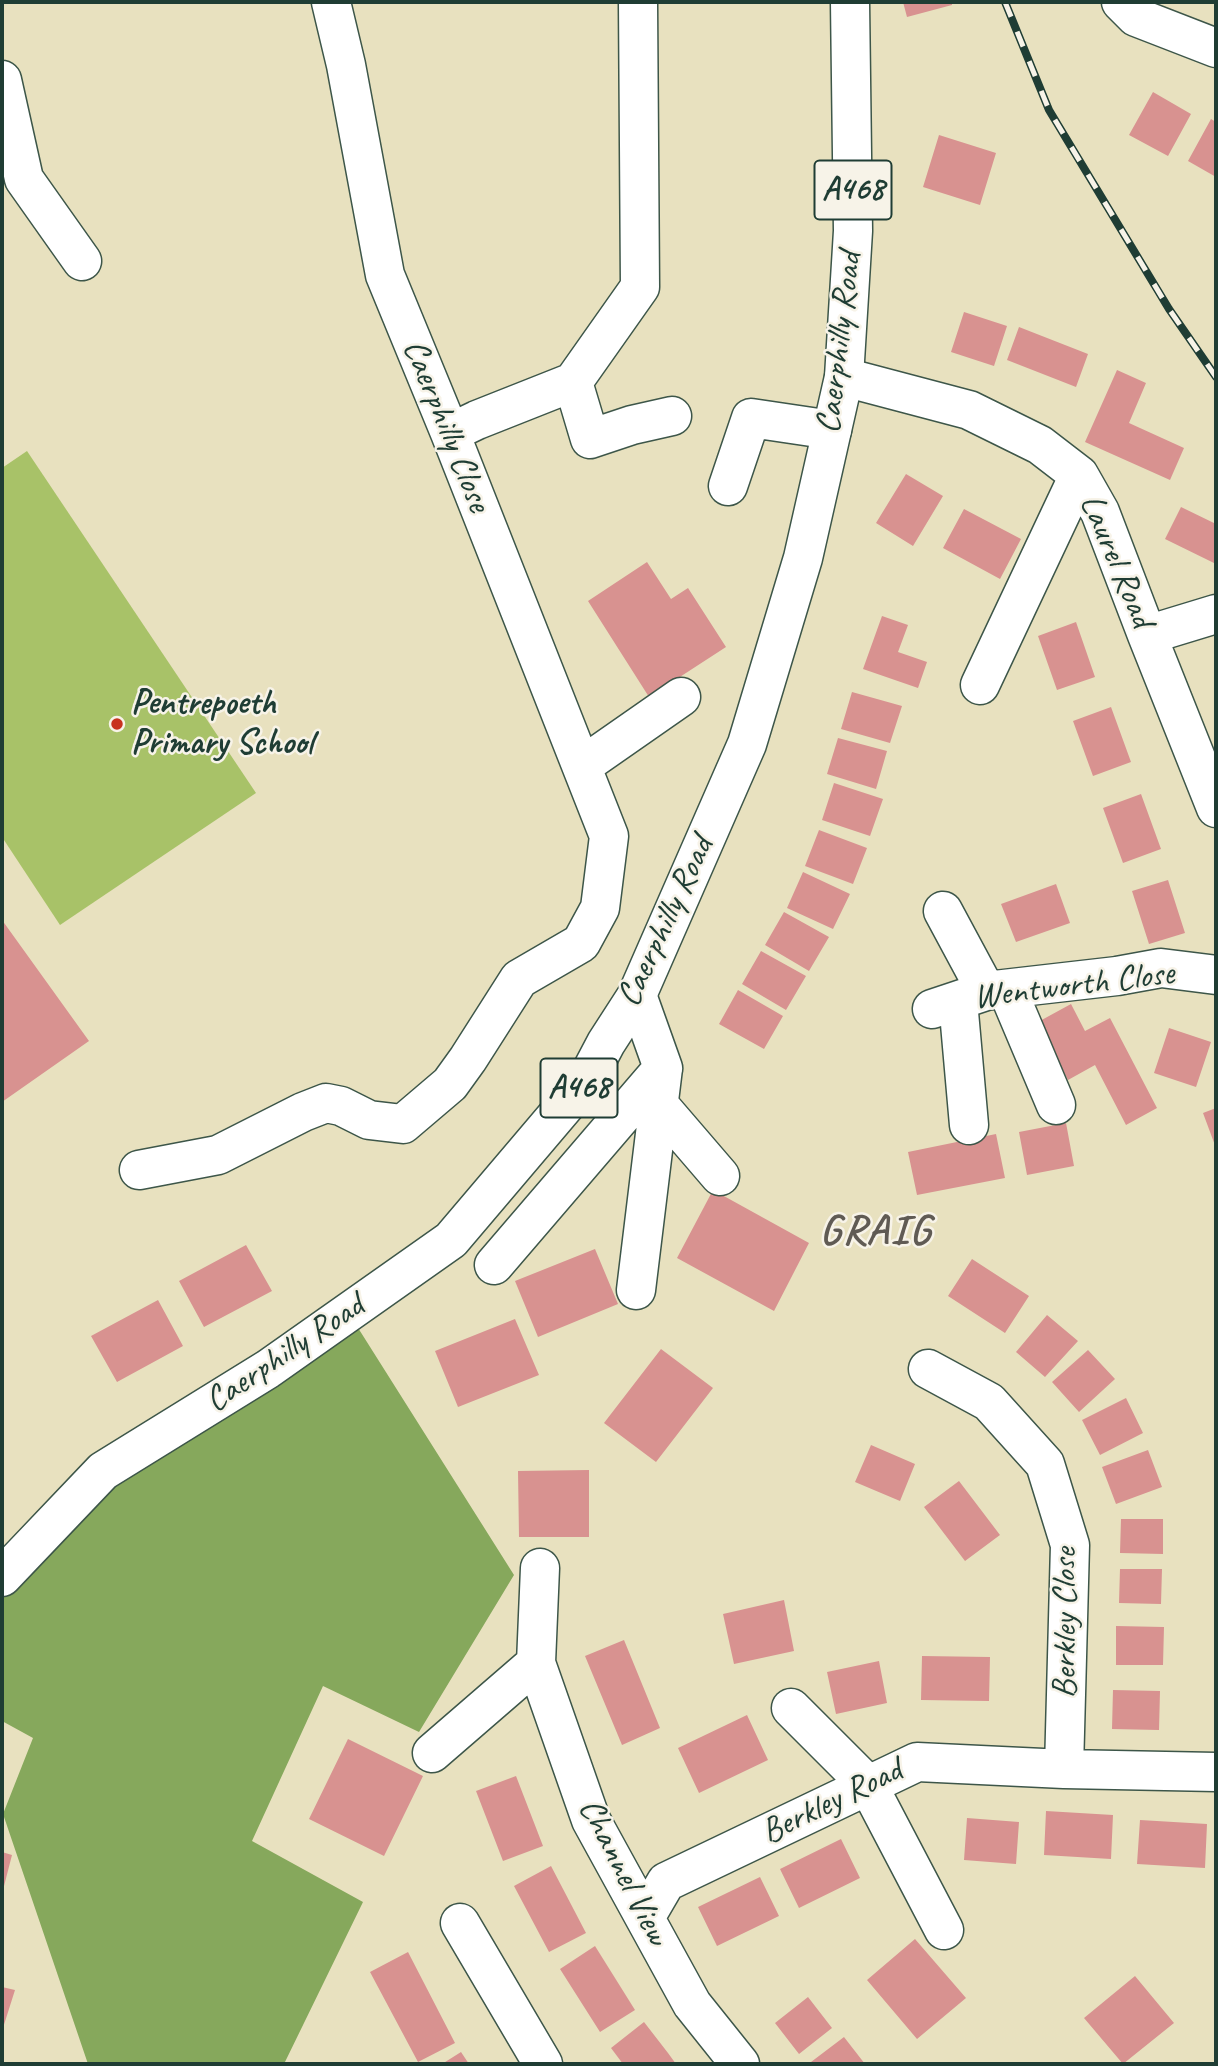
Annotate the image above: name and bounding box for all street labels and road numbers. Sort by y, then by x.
road number: A468 [814,160,892,220]
street label: Caerphilly Road [808,250,872,436]
street label: Caerphilly Close [392,334,500,518]
street label: Laurel Road [1069,488,1163,634]
street label: Caerphilly Road [608,831,724,1013]
street label: Wentworth Close [971,953,1177,1019]
road number: A468 [540,1058,618,1118]
street label: Caerphilly Road [198,1286,372,1422]
street label: Berkley Close [1045,1548,1087,1698]
street label: Berkley Road [755,1750,909,1854]
street label: Channel View [568,1792,678,1952]

